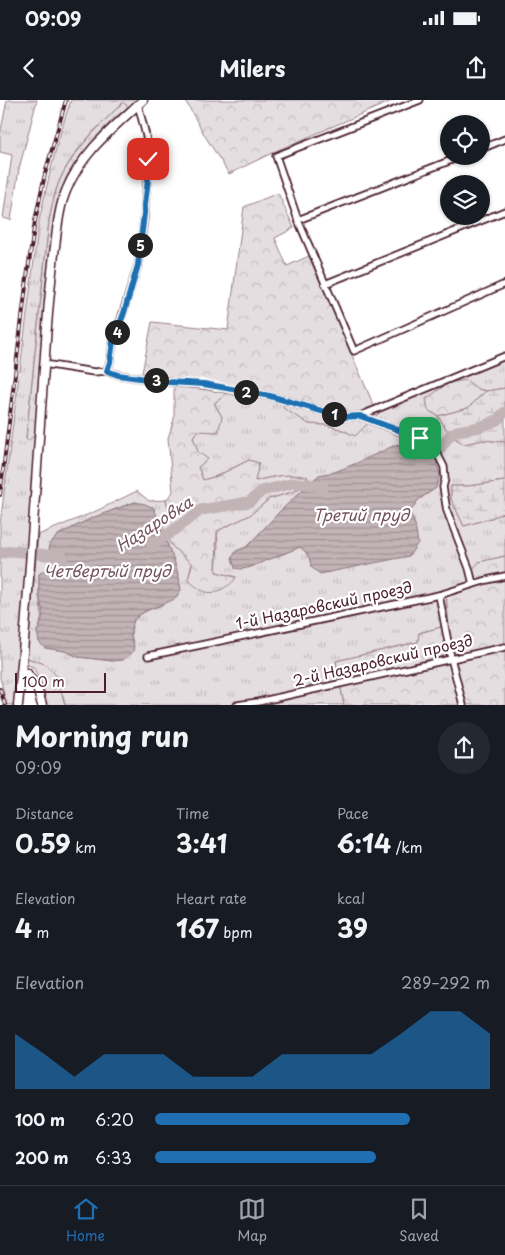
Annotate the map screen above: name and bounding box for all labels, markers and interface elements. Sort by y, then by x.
text: 09:09 [25,4,81,32]
text: Milers [219,51,286,84]
icon: back [15,54,43,82]
icon: share [462,54,490,82]
map controls [440,115,490,225]
button: locate [440,115,490,165]
pin [127,138,169,180]
icon: check [134,145,162,173]
button: layers [440,175,490,225]
pin: 5 [128,232,152,258]
text: 5 [136,235,145,256]
pin: 4 [104,320,130,344]
text: 4 [113,322,122,343]
pin: 3 [144,368,168,392]
text: 3 [152,370,161,391]
pin: 2 [234,380,258,404]
text: 2 [242,382,251,403]
pin: 1 [322,402,346,426]
text: 1 [331,404,338,425]
pin [399,417,441,459]
icon: arrive [406,424,434,452]
water label: Назаровка [110,489,197,557]
water label: Третий пруд [313,502,411,526]
water label: Четвертый пруд [43,558,172,582]
street label: 1-й Назаровский проезд [233,575,414,635]
street label: 2-й Назаровский проезд [291,628,475,691]
scale bar [15,670,106,693]
text: 100 m [22,671,65,692]
text: Morning run [15,714,189,757]
button: share [438,722,490,774]
text: 09:09 [15,755,62,779]
text: Distance [15,803,74,824]
text: Time [176,803,209,824]
text: Pace [337,803,369,824]
text: 0.59 [15,824,71,862]
text: 3:41 [176,824,227,862]
text: 6:14 [337,824,391,862]
text: km [71,837,96,858]
text: /km [391,837,422,858]
text: Elevation [15,888,75,909]
text: Heart rate [176,888,247,909]
text: kcal [337,888,365,909]
text: 4 [15,909,32,947]
text: 167 [176,909,219,947]
text: 39 [337,909,368,947]
text: m [32,922,49,943]
text: bpm [219,922,252,943]
text: Elevation [15,970,84,994]
text: 289–292 m [401,970,490,994]
text: 100 m [15,1107,65,1131]
text: 6:20 [95,1107,134,1131]
text: 200 m [15,1145,69,1169]
text: 6:33 [95,1145,132,1169]
tab: Home [66,1195,105,1246]
tab: Map [237,1195,267,1246]
tab: Saved [399,1195,439,1246]

